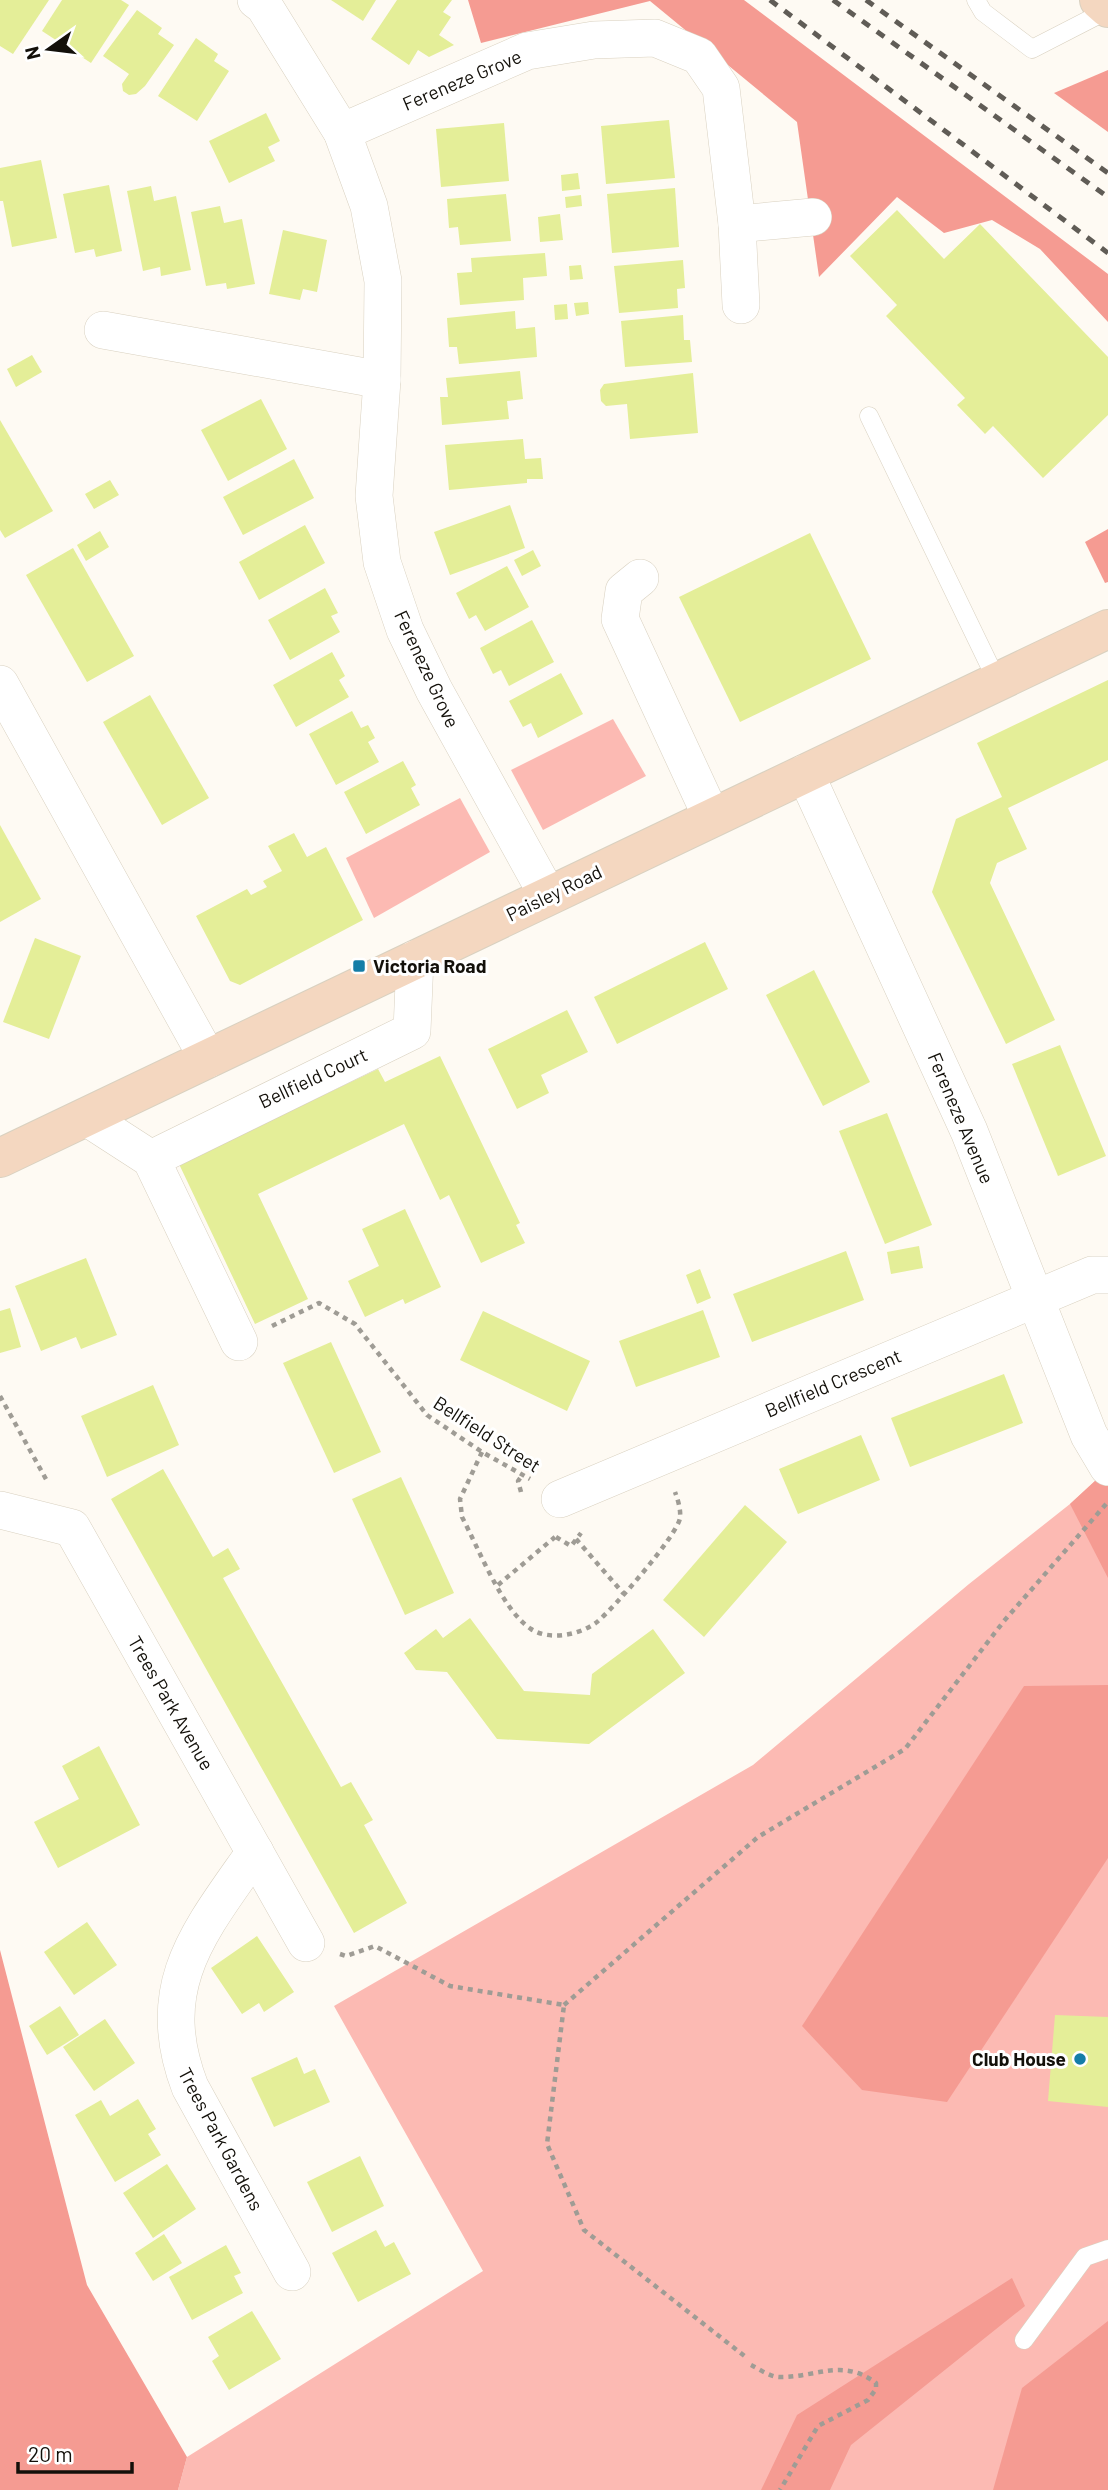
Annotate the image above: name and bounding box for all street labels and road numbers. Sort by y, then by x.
street label: Fereneze Grove [399,44,525,115]
street label: Fereneze Grove [390,606,465,731]
street label: Paisley Road [502,859,605,926]
street label: Bellfield Court [255,1042,371,1113]
street label: Fereneze Avenue [924,1049,999,1187]
street label: Bellfield Crescent [761,1344,904,1422]
street label: Bellfield Street [429,1390,545,1477]
street label: Trees Park Avenue [124,1632,219,1774]
street label: Trees Park Gardens [174,2063,269,2214]

